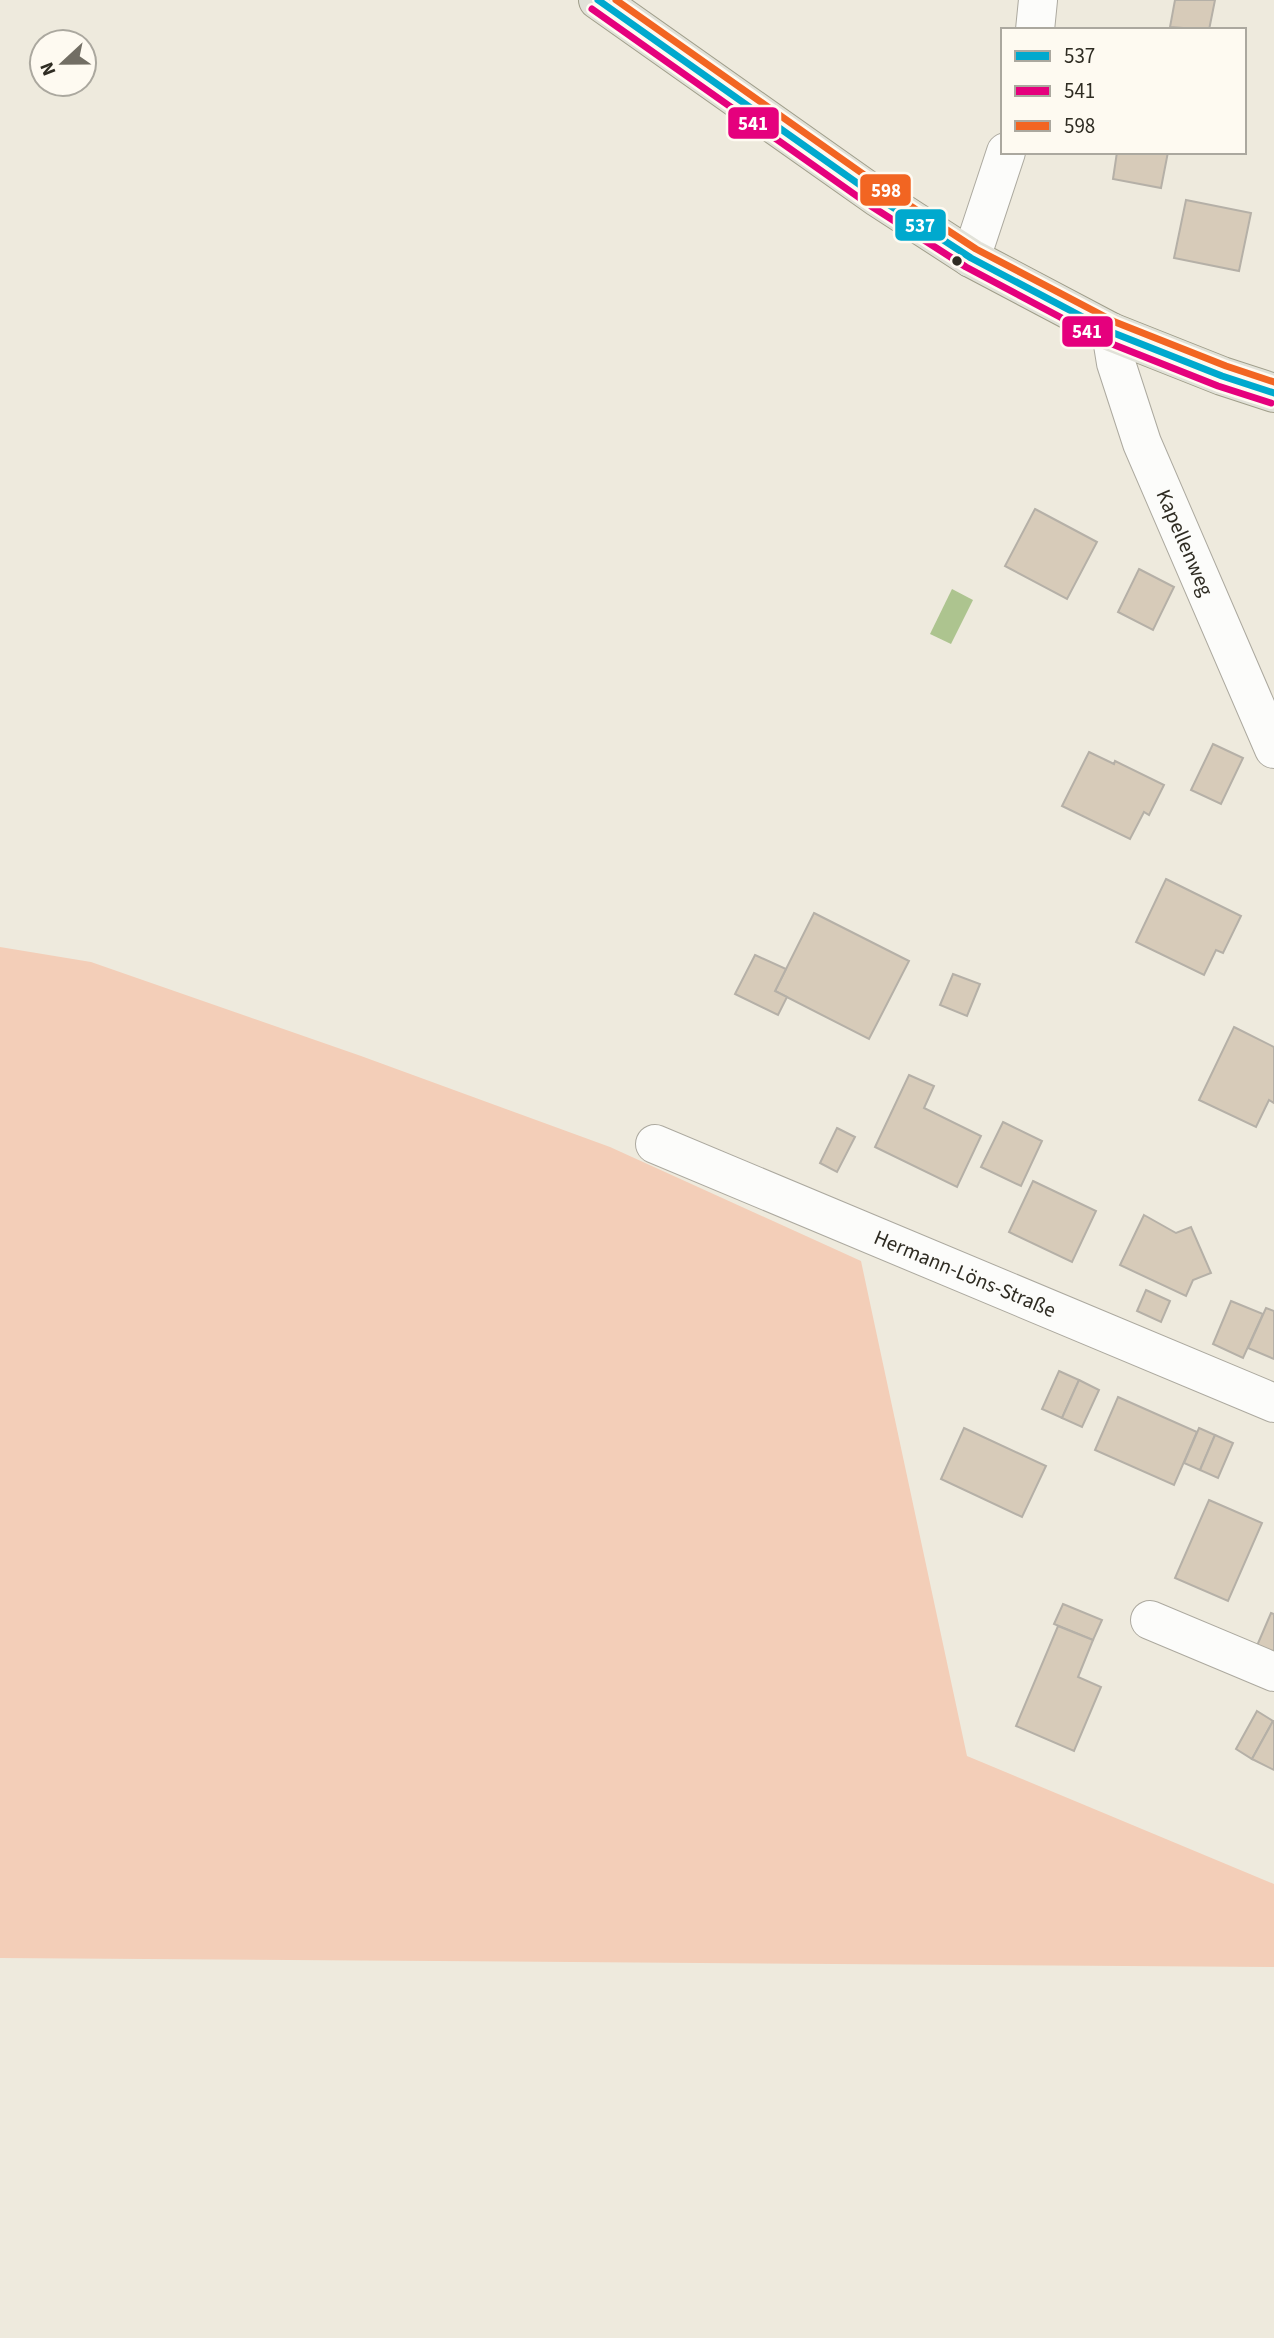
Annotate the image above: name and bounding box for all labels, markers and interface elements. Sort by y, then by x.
north arrow [28,28,98,98]
legend [1001,28,1246,154]
text: 537 [1064,41,1095,71]
text: N [34,58,64,80]
text: 541 [1064,76,1095,106]
line badge: 541 [727,106,780,140]
text: 541 [738,111,768,138]
text: 598 [1064,111,1095,141]
line badge: 598 [859,173,912,207]
text: 598 [871,178,901,205]
line badge: 537 [894,208,947,242]
text: 537 [905,213,935,240]
unlabelled marker [950,254,964,268]
line badge: 541 [1061,315,1114,348]
text: 541 [1072,319,1102,346]
street label: Kapellenweg [1149,485,1221,601]
street label: Hermann-Löns-Straße [869,1222,1061,1325]

